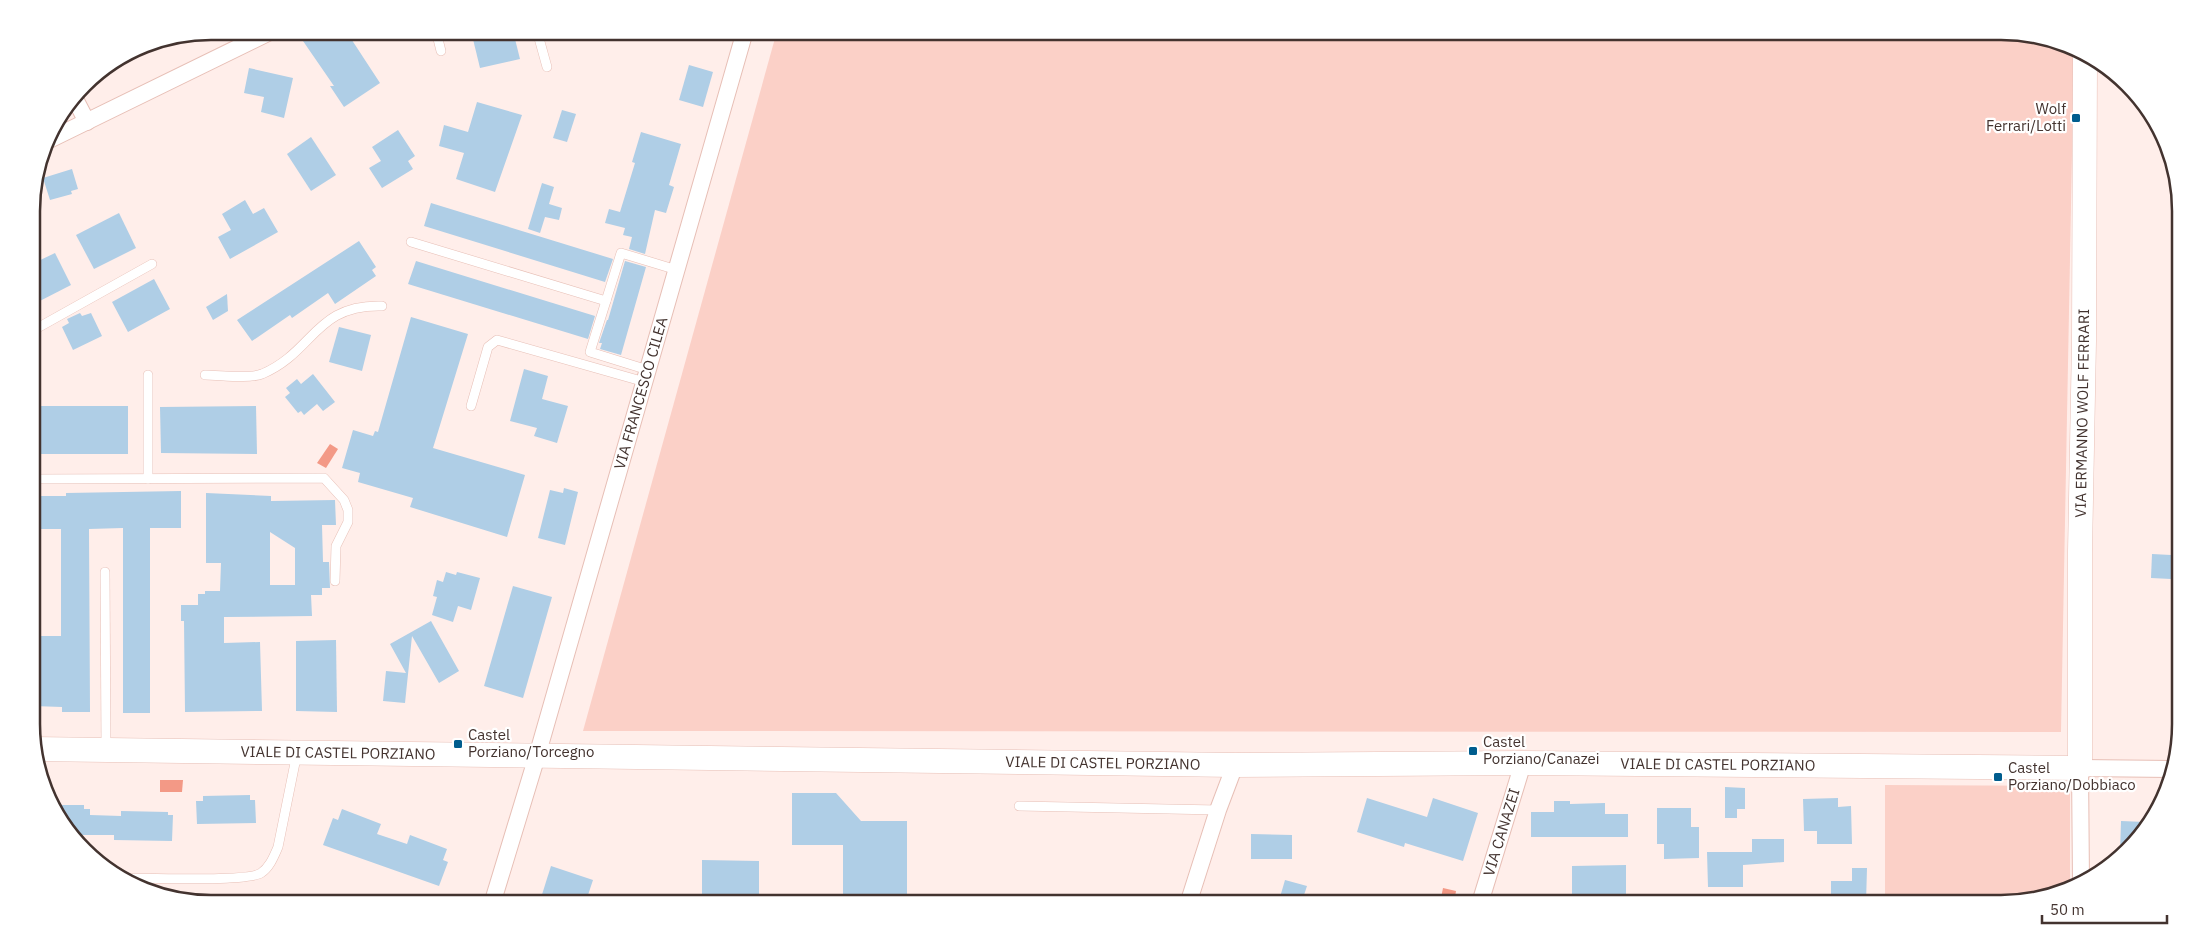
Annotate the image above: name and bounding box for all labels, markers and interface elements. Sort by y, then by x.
place label: Wolf Ferrari/Lotti [1986,99,2066,135]
marker: Wolf Ferrari/Lotti [2070,112,2082,124]
street label: VIA ERMANNO WOLF FERRARI [2071,309,2093,518]
street label: VIA FRANCESCO CILEA [610,314,672,472]
place label: Castel Porziano/Torcegno [468,725,595,761]
place label: Castel Porziano/Canazei [1483,732,1600,768]
marker: Castel Porziano/Torcegno [452,738,464,750]
street label: VIALE DI CASTEL PORZIANO [240,742,436,763]
marker: Castel Porziano/Canazei [1467,745,1479,757]
street label: VIALE DI CASTEL PORZIANO [1005,752,1201,774]
street label: VIALE DI CASTEL PORZIANO [1620,754,1815,775]
place label: Castel Porziano/Dobbiaco [2008,758,2136,794]
marker: Castel Porziano/Dobbiaco [1992,771,2004,783]
street label: VIA CANAZEI [1479,786,1524,878]
scale bar [2042,892,2167,924]
text: 50 m [2050,900,2085,919]

